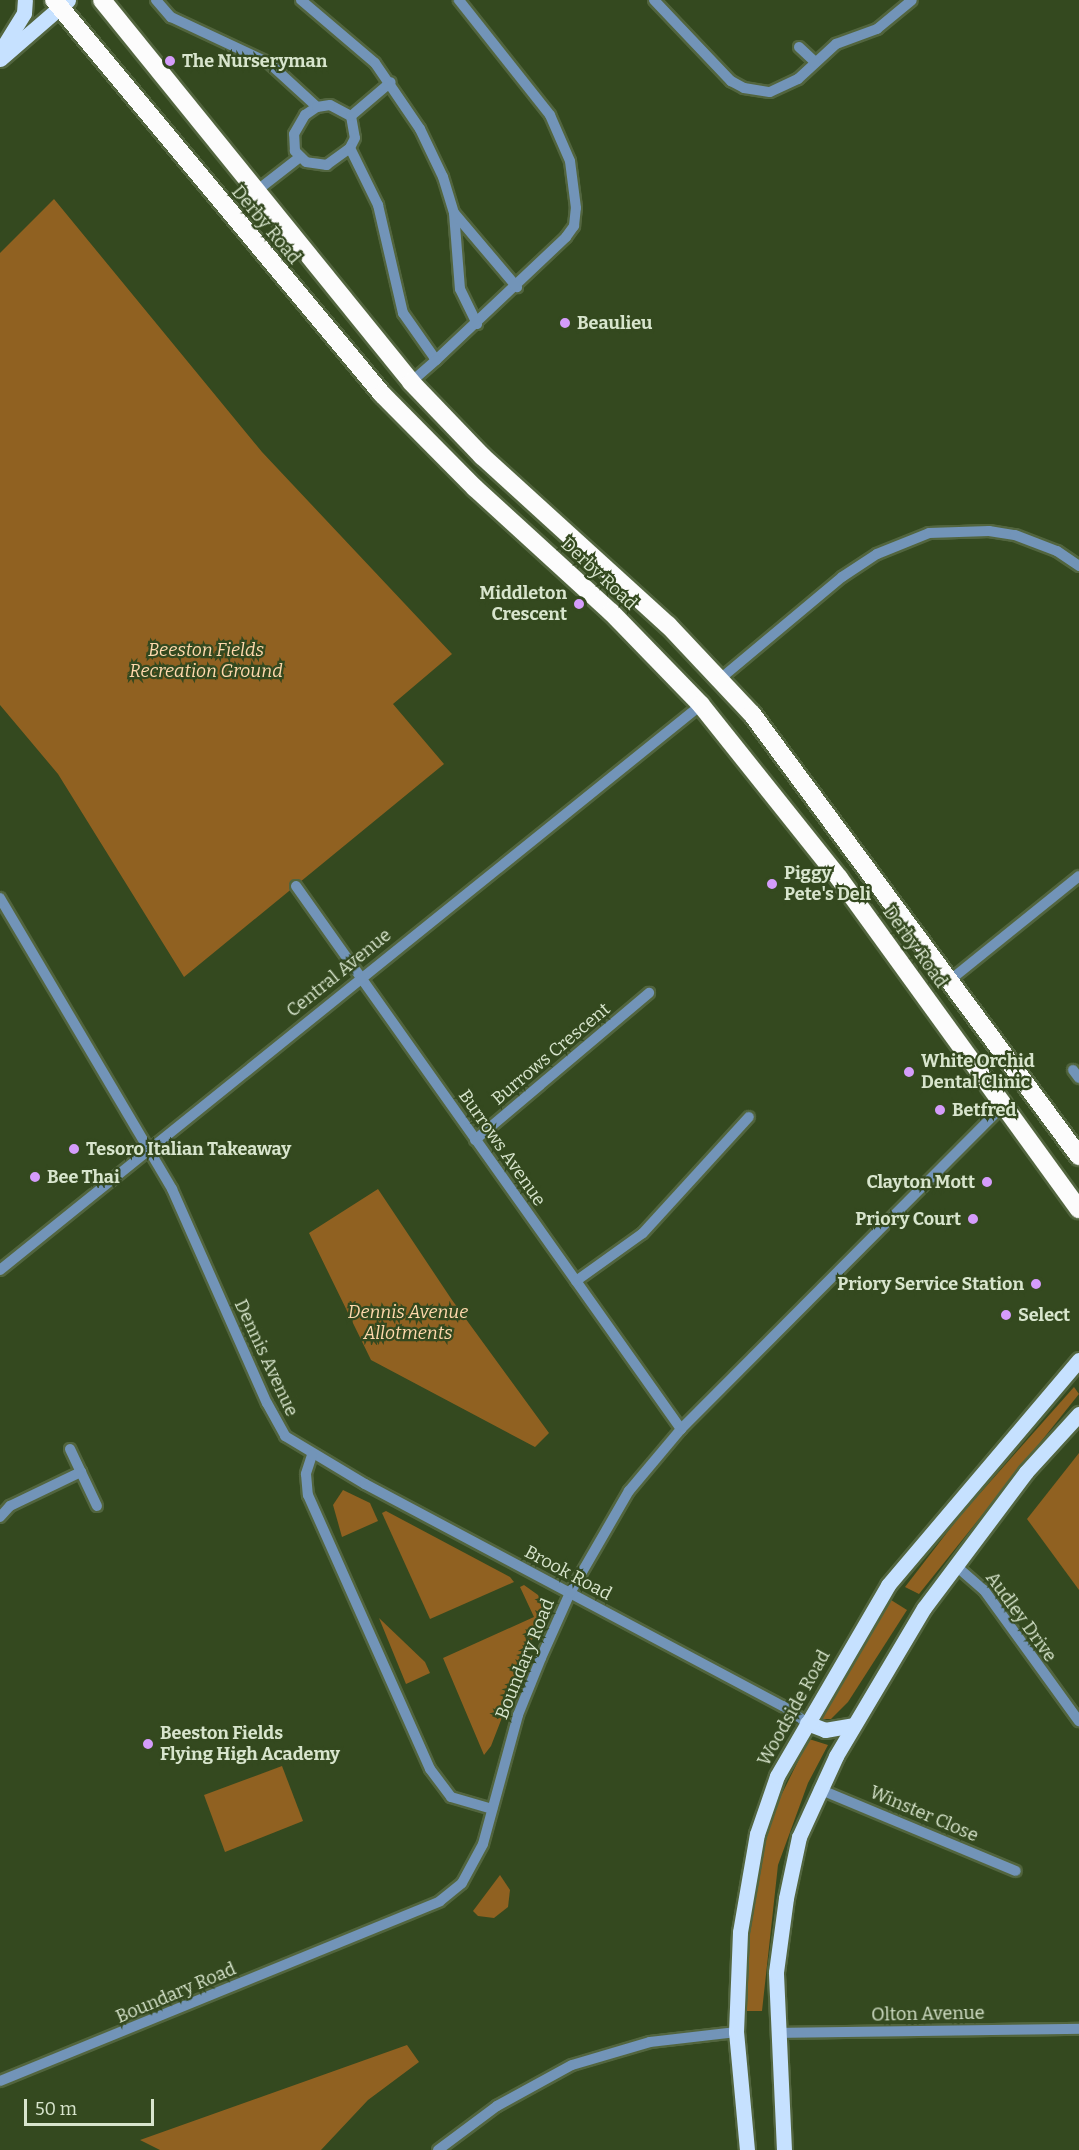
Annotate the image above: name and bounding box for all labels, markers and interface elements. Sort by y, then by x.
place label: The Nurseryman [182,50,327,72]
marker: The Nurseryman [163,54,177,68]
street label: Derby Road [227,181,305,269]
place label: Beaulieu [577,312,652,334]
marker: Beaulieu [558,316,572,330]
street label: Derby Road [557,533,641,615]
place label: Middleton Crescent [480,583,567,626]
marker: Middleton Crescent [572,597,586,611]
park label: Beeston Fields Recreation Ground [129,640,283,682]
place label: Piggy Pete's Deli [784,863,871,906]
marker: Piggy Pete's Deli [765,877,779,891]
street label: Derby Road [878,902,952,992]
street label: Central Avenue [282,924,396,1022]
street label: Burrows Crescent [488,998,614,1110]
place label: White Orchid Dental Clinic [921,1051,1035,1094]
marker: White Orchid Dental Clinic [902,1065,916,1079]
street label: Burrows Avenue [454,1086,550,1210]
place label: Betfred [952,1099,1016,1121]
marker: Betfred [933,1103,947,1117]
place label: Tesoro Italian Takeaway [86,1138,291,1160]
marker: Tesoro Italian Takeaway [67,1142,81,1156]
place label: Bee Thai [47,1166,120,1188]
marker: Bee Thai [28,1170,42,1184]
place label: Clayton Mott [866,1171,975,1193]
marker: Clayton Mott [980,1175,994,1189]
place label: Priory Court [855,1208,961,1230]
marker: Priory Court [966,1212,980,1226]
place label: Priory Service Station [837,1273,1024,1295]
marker: Priory Service Station [1029,1277,1043,1291]
street label: Dennis Avenue [230,1296,302,1420]
park label: Dennis Avenue Allotments [348,1302,468,1344]
place label: Select [1018,1304,1070,1326]
marker: Select [999,1308,1013,1322]
street label: Brook Road [521,1541,615,1605]
street label: Audley Drive [981,1568,1061,1666]
street label: Boundary Road [491,1596,559,1722]
street label: Woodside Road [753,1646,835,1770]
place label: Beeston Fields Flying High Academy [160,1723,340,1766]
marker: Beeston Fields Flying High Academy [141,1737,155,1751]
street label: Winster Close [867,1781,981,1847]
street label: Boundary Road [113,1958,239,2028]
street label: Olton Avenue [871,2002,985,2026]
scale bar [27,2087,158,2125]
text: 50 m [35,2098,77,2120]

